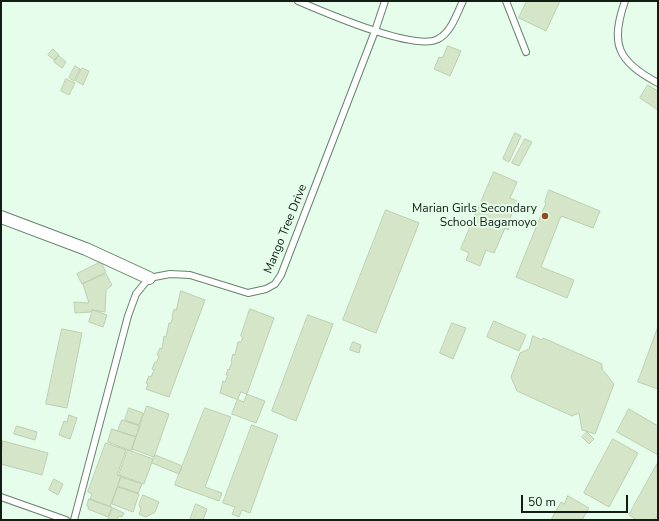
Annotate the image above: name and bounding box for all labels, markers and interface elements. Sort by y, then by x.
street label: Mango Tree Drive [262,182,310,276]
place label: Marian Girls Secondary School Bagamoyo [412,202,537,230]
marker: Marian Girls Secondary School Bagamoyo [540,211,550,221]
scale bar [523,487,630,513]
text: 50 m [528,494,556,510]

